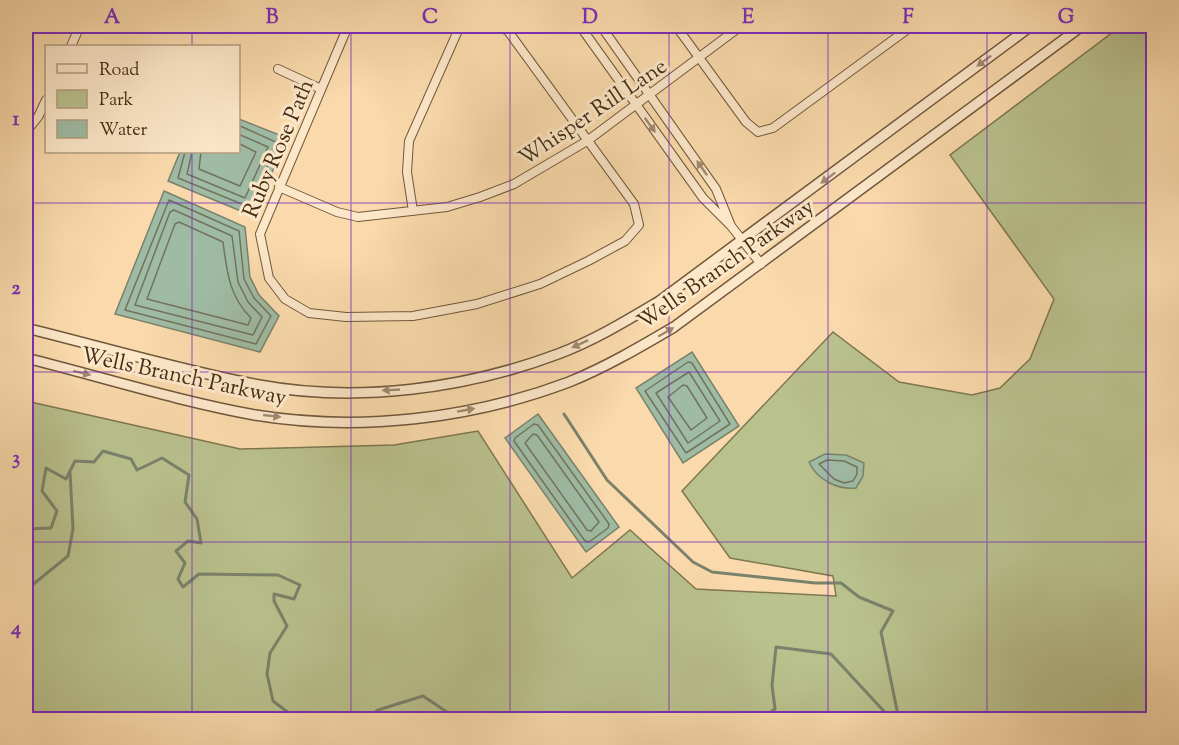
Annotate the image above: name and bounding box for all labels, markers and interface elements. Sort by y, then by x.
text: A [104,4,121,33]
text: B [266,4,279,33]
text: C [422,4,438,33]
text: D [582,4,598,33]
text: E [742,4,755,33]
text: F [902,4,914,33]
text: G [1058,4,1075,33]
legend [45,45,240,153]
street label: Whisper Rill Lane [513,52,674,175]
one-way arrow [977,54,992,66]
text: Road [99,58,139,84]
street label: Ruby Rose Path [236,75,323,223]
text: Park [99,88,134,114]
text: 1 [13,106,20,135]
one-way arrow [644,116,656,132]
text: Water [99,118,148,144]
one-way arrow [696,161,708,177]
one-way arrow [821,171,836,183]
street label: Wells Branch Parkway [632,192,822,339]
text: 2 [11,275,21,304]
one-way arrow [658,327,675,337]
one-way arrow [571,340,588,349]
street label: Wells Branch Parkway [78,341,289,415]
one-way arrow [73,368,91,378]
one-way arrow [382,386,401,395]
one-way arrow [457,406,476,415]
one-way arrow [263,411,282,421]
text: 3 [12,445,20,474]
text: 4 [10,615,21,644]

